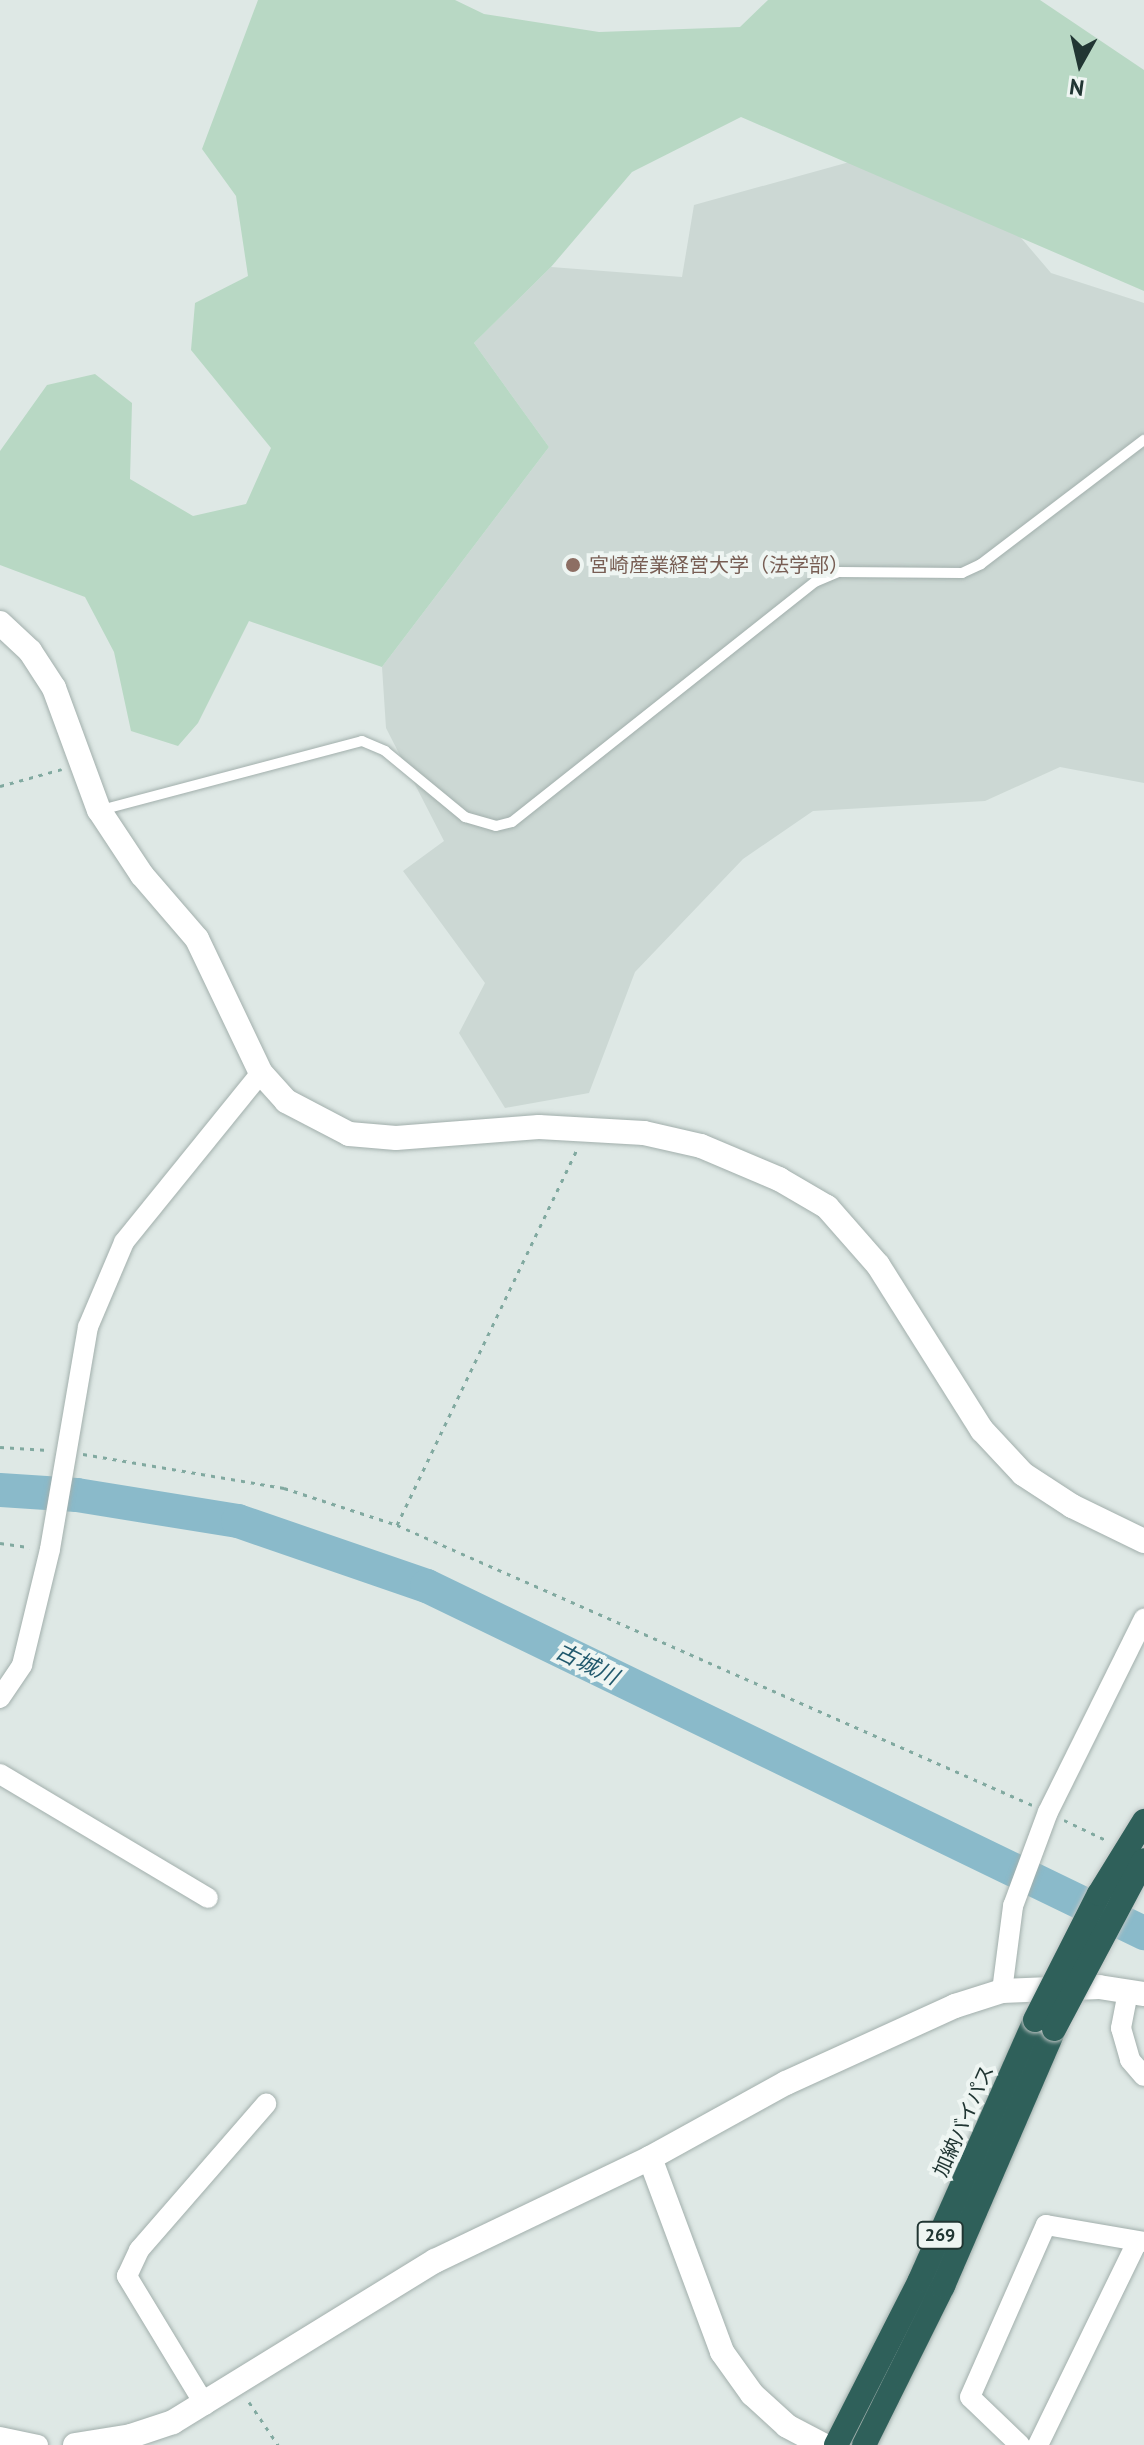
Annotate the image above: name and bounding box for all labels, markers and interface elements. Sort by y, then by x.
north arrow [1040,24,1120,104]
text: N [1068,73,1086,103]
place label: 宮崎産業経営大学（法学部） [589,553,849,577]
marker: 宮崎産業経営大学（法学部） [564,556,582,574]
water label: 古城川 [552,1638,622,1690]
street label: 加納バイパス [929,2061,999,2181]
road number: 269 [916,2221,964,2249]

